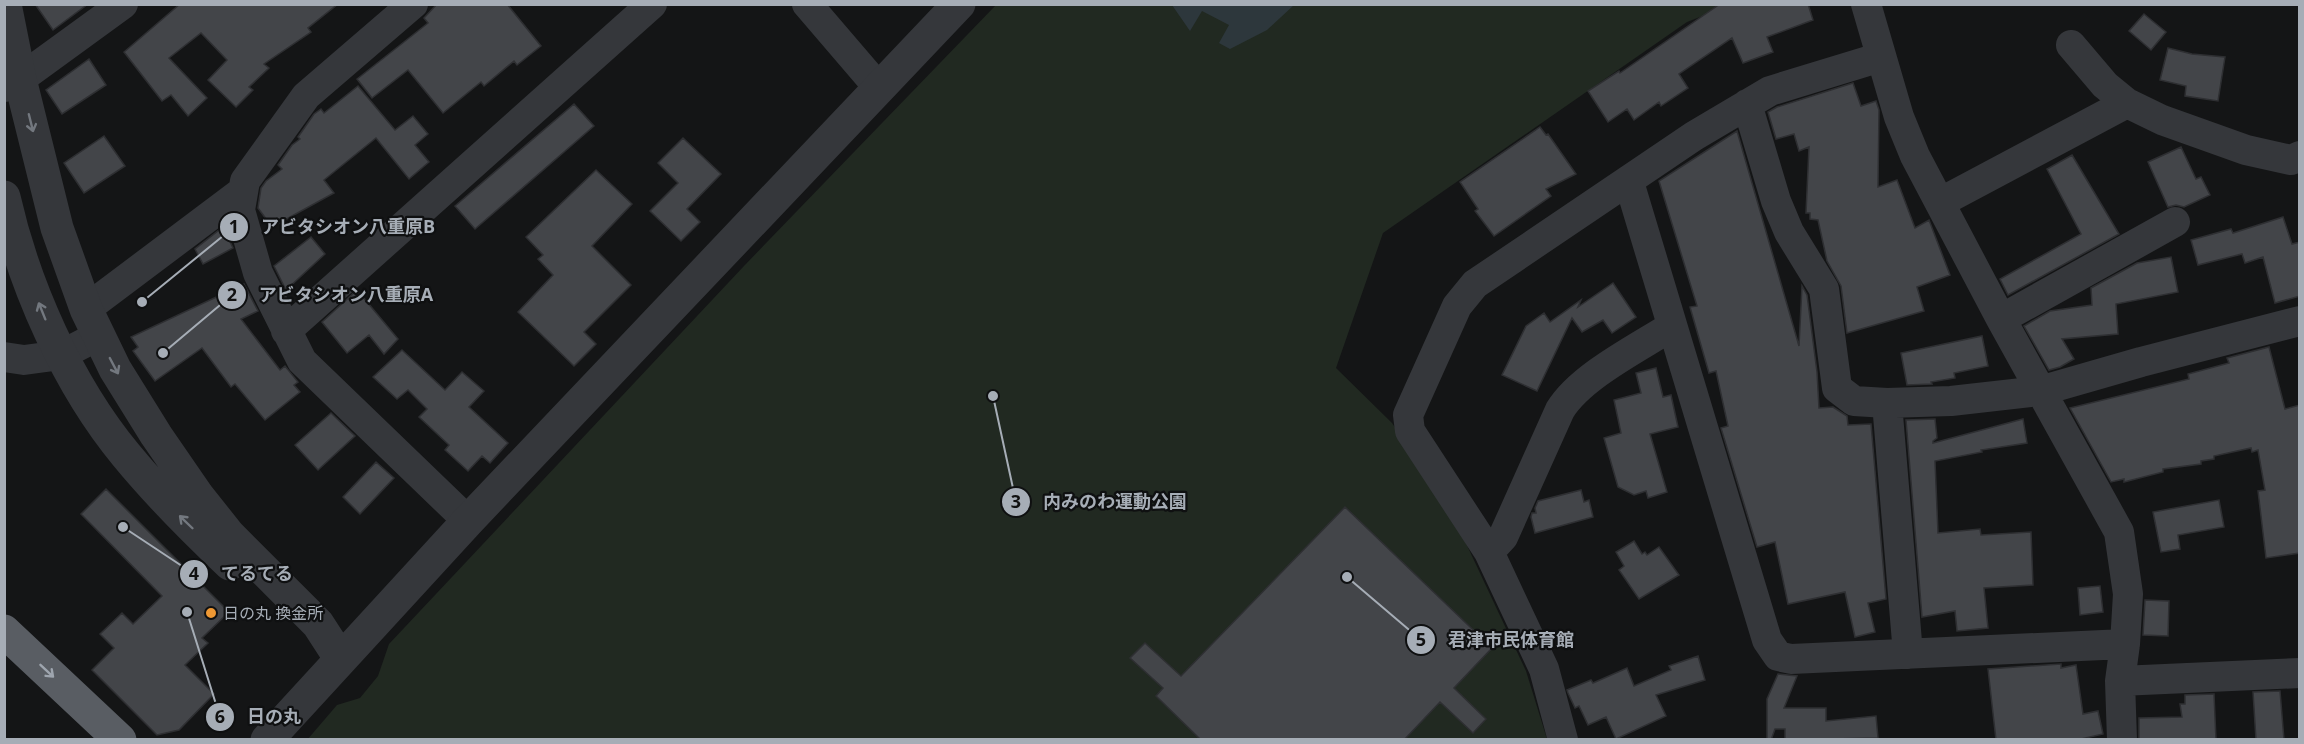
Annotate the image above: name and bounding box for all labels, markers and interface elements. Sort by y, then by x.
one-way arrow [26,113,38,132]
callout: アビタシオン八重原B [219,209,447,245]
text: 1 [229,214,239,238]
text: アビタシオン八重原B [261,214,435,238]
callout: アビタシオン八重原A [217,277,445,313]
text: 2 [227,282,237,306]
text: アビタシオン八重原A [259,282,434,306]
one-way arrow [36,302,47,320]
one-way arrow [109,357,120,375]
callout: 内みのわ運動公園 [1001,484,1199,520]
text: 3 [1011,489,1021,513]
text: 内みのわ運動公園 [1043,489,1187,513]
one-way arrow [179,515,194,530]
callout: てるてる [179,556,305,592]
text: 4 [189,561,199,585]
text: てるてる [221,561,293,585]
place label: 日の丸 換金所 [223,602,323,624]
marker: 日の丸 換金所 [204,606,218,620]
callout: 君津市民体育館 [1406,622,1586,658]
text: 5 [1416,627,1426,651]
text: 君津市民体育館 [1448,627,1574,651]
one-way arrow [39,664,54,678]
callout: 日の丸 [205,699,313,735]
text: 6 [215,704,225,728]
text: 日の丸 [247,704,301,728]

